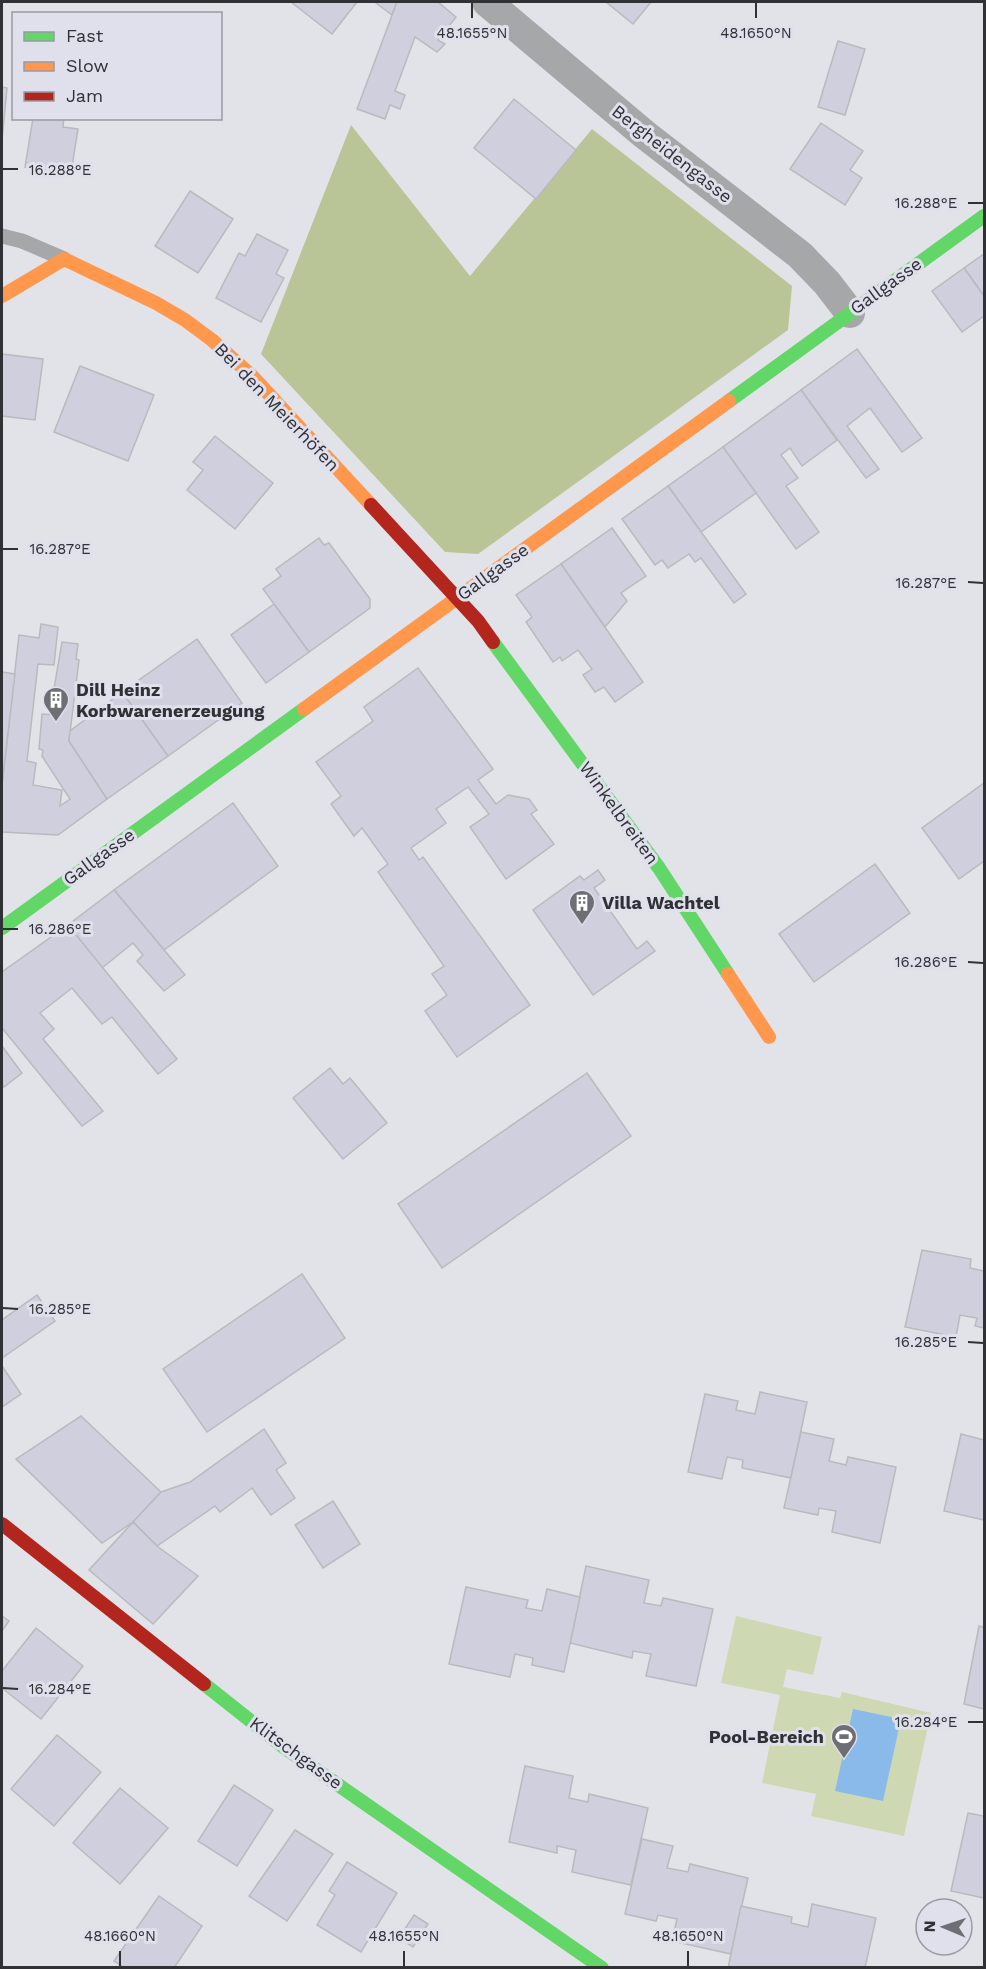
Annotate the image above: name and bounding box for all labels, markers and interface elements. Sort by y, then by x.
legend [12,12,222,120]
text: 48.1655°N [437,24,507,42]
text: 48.1650°N [720,24,792,42]
text: Fast [66,25,104,46]
text: Slow [66,55,109,76]
text: Jam [66,85,103,106]
street label: Bergheidengasse [608,100,737,207]
text: 16.288°E [29,161,91,179]
text: 16.288°E [895,194,957,212]
street label: Gallgasse [846,253,926,319]
street label: Bei den Meierhöfen [211,338,344,475]
street label: Gallgasse [453,539,533,605]
text: 16.287°E [29,540,91,558]
text: 16.287°E [895,574,957,592]
place label: Dill Heinz Korbwarenerzeugung [76,679,265,721]
building icon: Dill Heinz Korbwarenerzeugung [41,685,71,723]
street label: Winkelbreiten [575,757,664,868]
street label: Gallgasse [59,824,139,890]
building icon: Villa Wachtel [567,888,597,926]
place label: Villa Wachtel [602,892,720,913]
text: 16.286°E [29,920,91,938]
text: 16.286°E [895,953,957,971]
text: 16.285°E [29,1300,91,1318]
text: 16.285°E [895,1333,957,1351]
text: 16.284°E [29,1680,91,1698]
street label: Klitschgasse [246,1712,347,1793]
text: 16.284°E [895,1713,957,1731]
sports icon: Pool-Bereich [829,1722,859,1760]
place label: Pool-Bereich [709,1726,824,1747]
north arrow [914,1897,974,1957]
text: N [920,1920,939,1933]
text: 48.1660°N [84,1927,156,1945]
text: 48.1655°N [369,1927,439,1945]
text: 48.1650°N [652,1927,724,1945]

